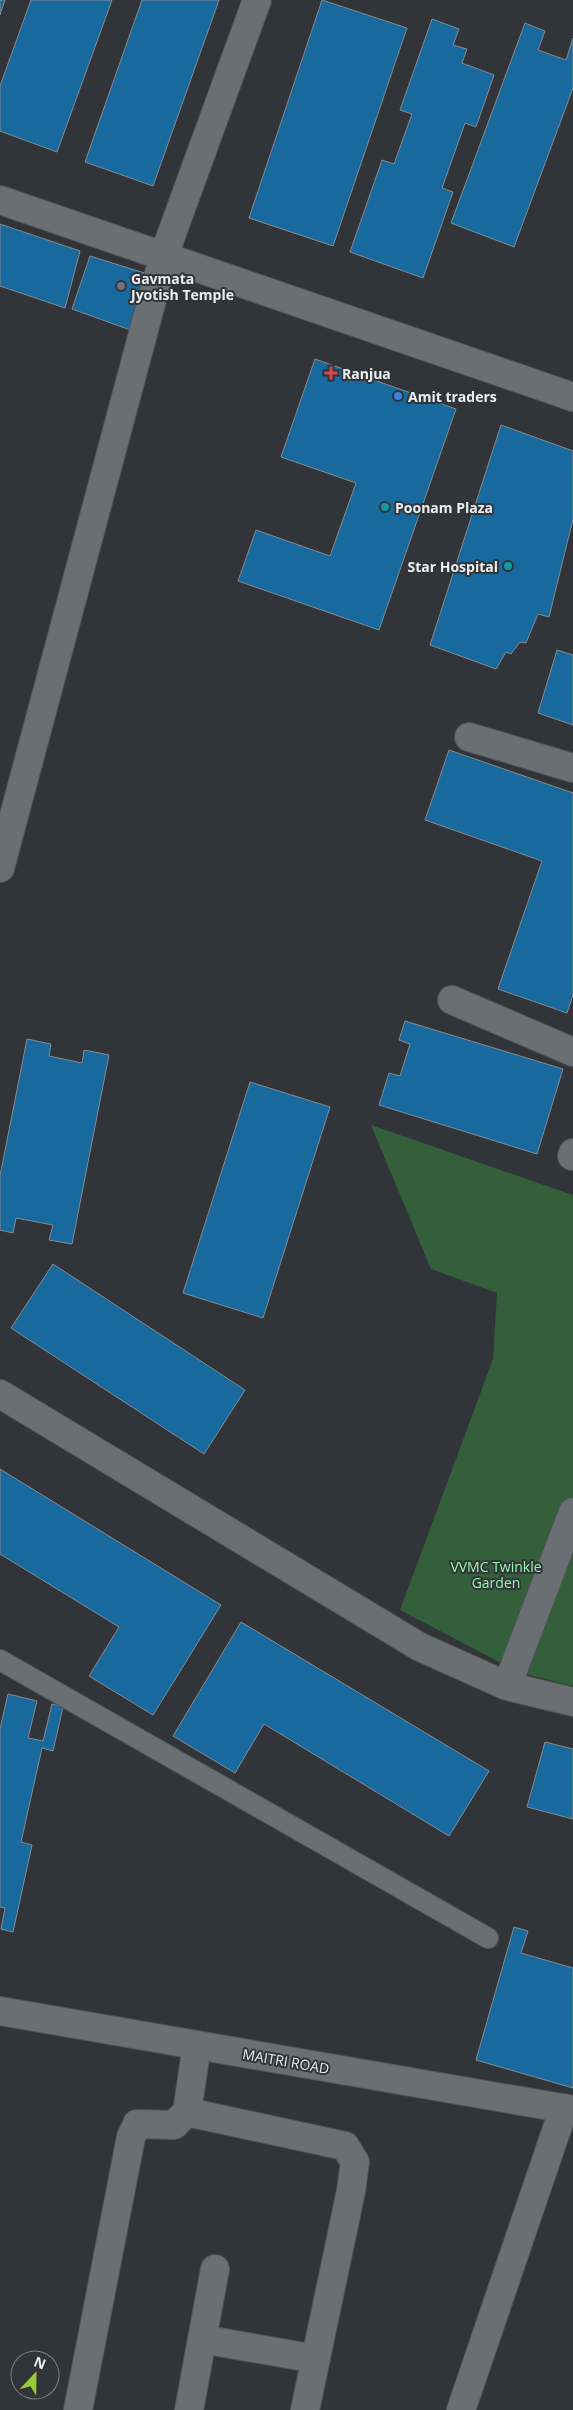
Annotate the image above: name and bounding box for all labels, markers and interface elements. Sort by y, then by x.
place label: Gavmata Jyotish Temple [129,269,234,304]
marker: Gavmata Jyotish Temple [115,280,127,292]
place label: Ranjua [342,364,391,383]
marker: Ranjua [324,366,338,380]
place label: Amit traders [408,387,497,406]
marker: Amit traders [392,390,404,402]
place label: Poonam Plaza [395,498,493,517]
marker: Poonam Plaza [379,501,391,513]
place label: Star Hospital [407,557,498,576]
marker: Star Hospital [502,560,514,572]
park label: VVMC Twinkle Garden [450,1557,542,1592]
street label: MAITRI ROAD [241,2044,331,2078]
north arrow [10,2350,60,2400]
text: N [31,2352,49,2373]

